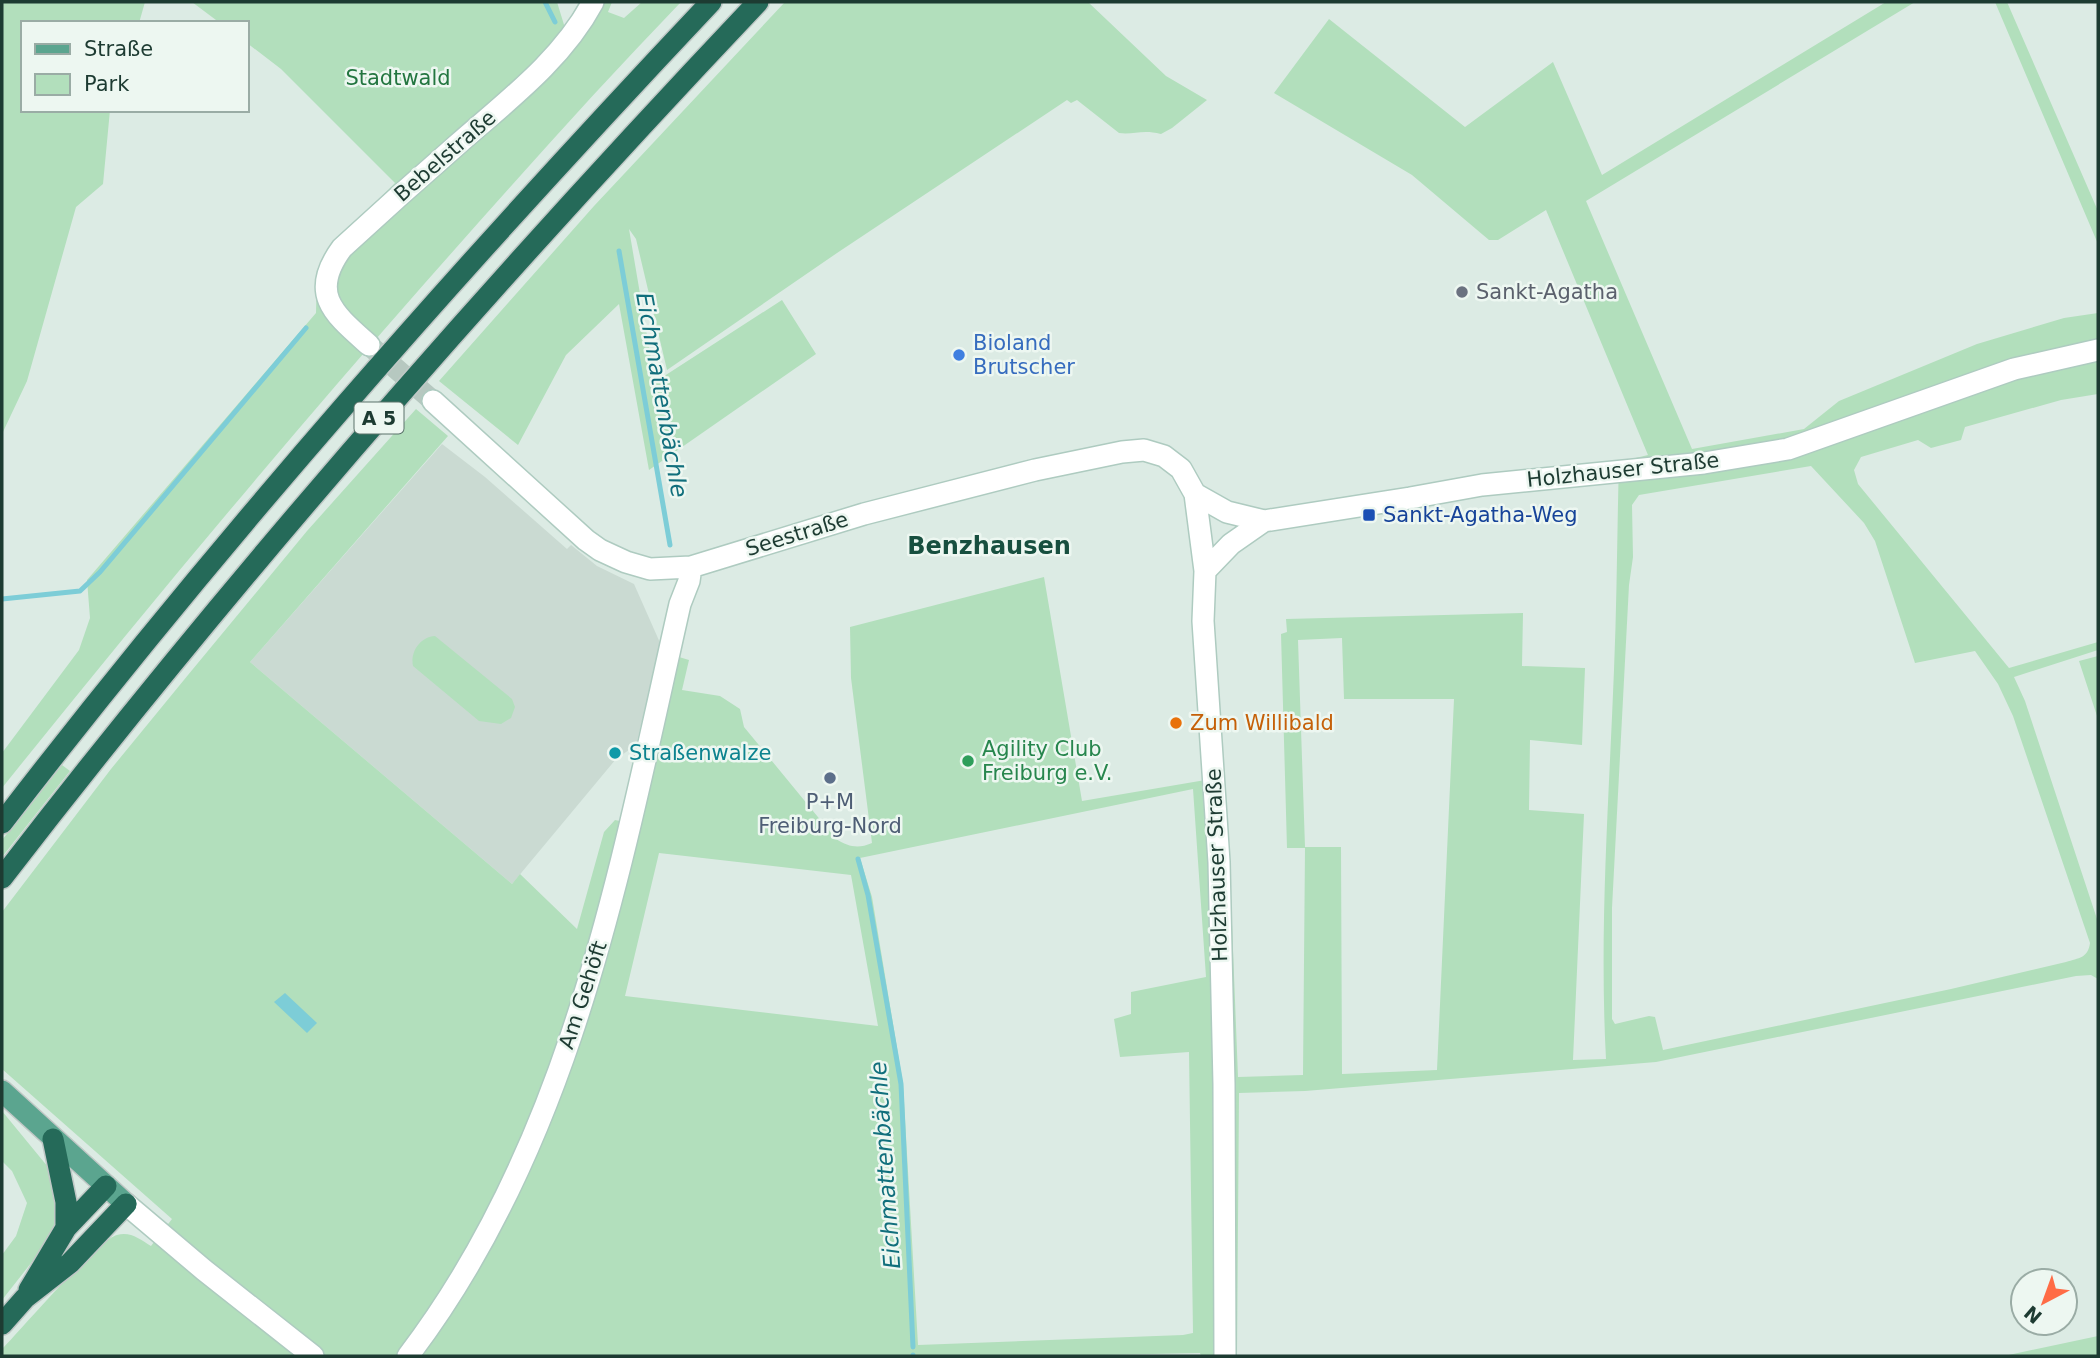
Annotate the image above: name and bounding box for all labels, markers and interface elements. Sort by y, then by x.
legend [21,21,248,112]
text: Straße [84,37,153,61]
park label: Stadtwald [345,66,451,90]
text: Park [84,72,130,96]
street label: Bebelstraße [389,106,501,206]
place label: Sankt-Agatha [1476,280,1618,304]
marker: Sankt-Agatha [1454,284,1470,300]
water label: Eichmattenbächle [631,290,693,500]
place label: Bioland Brutscher [973,331,1075,379]
marker: Bioland Brutscher [951,347,967,363]
road number: A 5 [354,402,404,434]
street label: Holzhauser Straße [1526,448,1720,492]
place label: Sankt-Agatha-Weg [1383,503,1578,527]
street label: Seestraße [743,507,851,561]
marker: Sankt-Agatha-Weg [1361,507,1377,523]
district label: Benzhausen [907,532,1071,560]
place label: Zum Willibald [1190,711,1334,735]
marker: Zum Willibald [1168,715,1184,731]
place label: Agility Club Freiburg e.V. [982,737,1112,785]
place label: Straßenwalze [629,741,771,765]
marker: Straßenwalze [607,745,623,761]
marker: Agility Club Freiburg e.V. [960,753,976,769]
street label: Holzhauser Straße [1202,768,1232,962]
marker: P+M Freiburg-Nord [822,770,838,786]
place label: P+M Freiburg-Nord [758,790,902,838]
street label: Am Gehöft [554,938,612,1052]
water label: Eichmattenbächle [865,1060,905,1270]
north arrow [2009,1267,2079,1337]
text: N [2020,1301,2046,1328]

